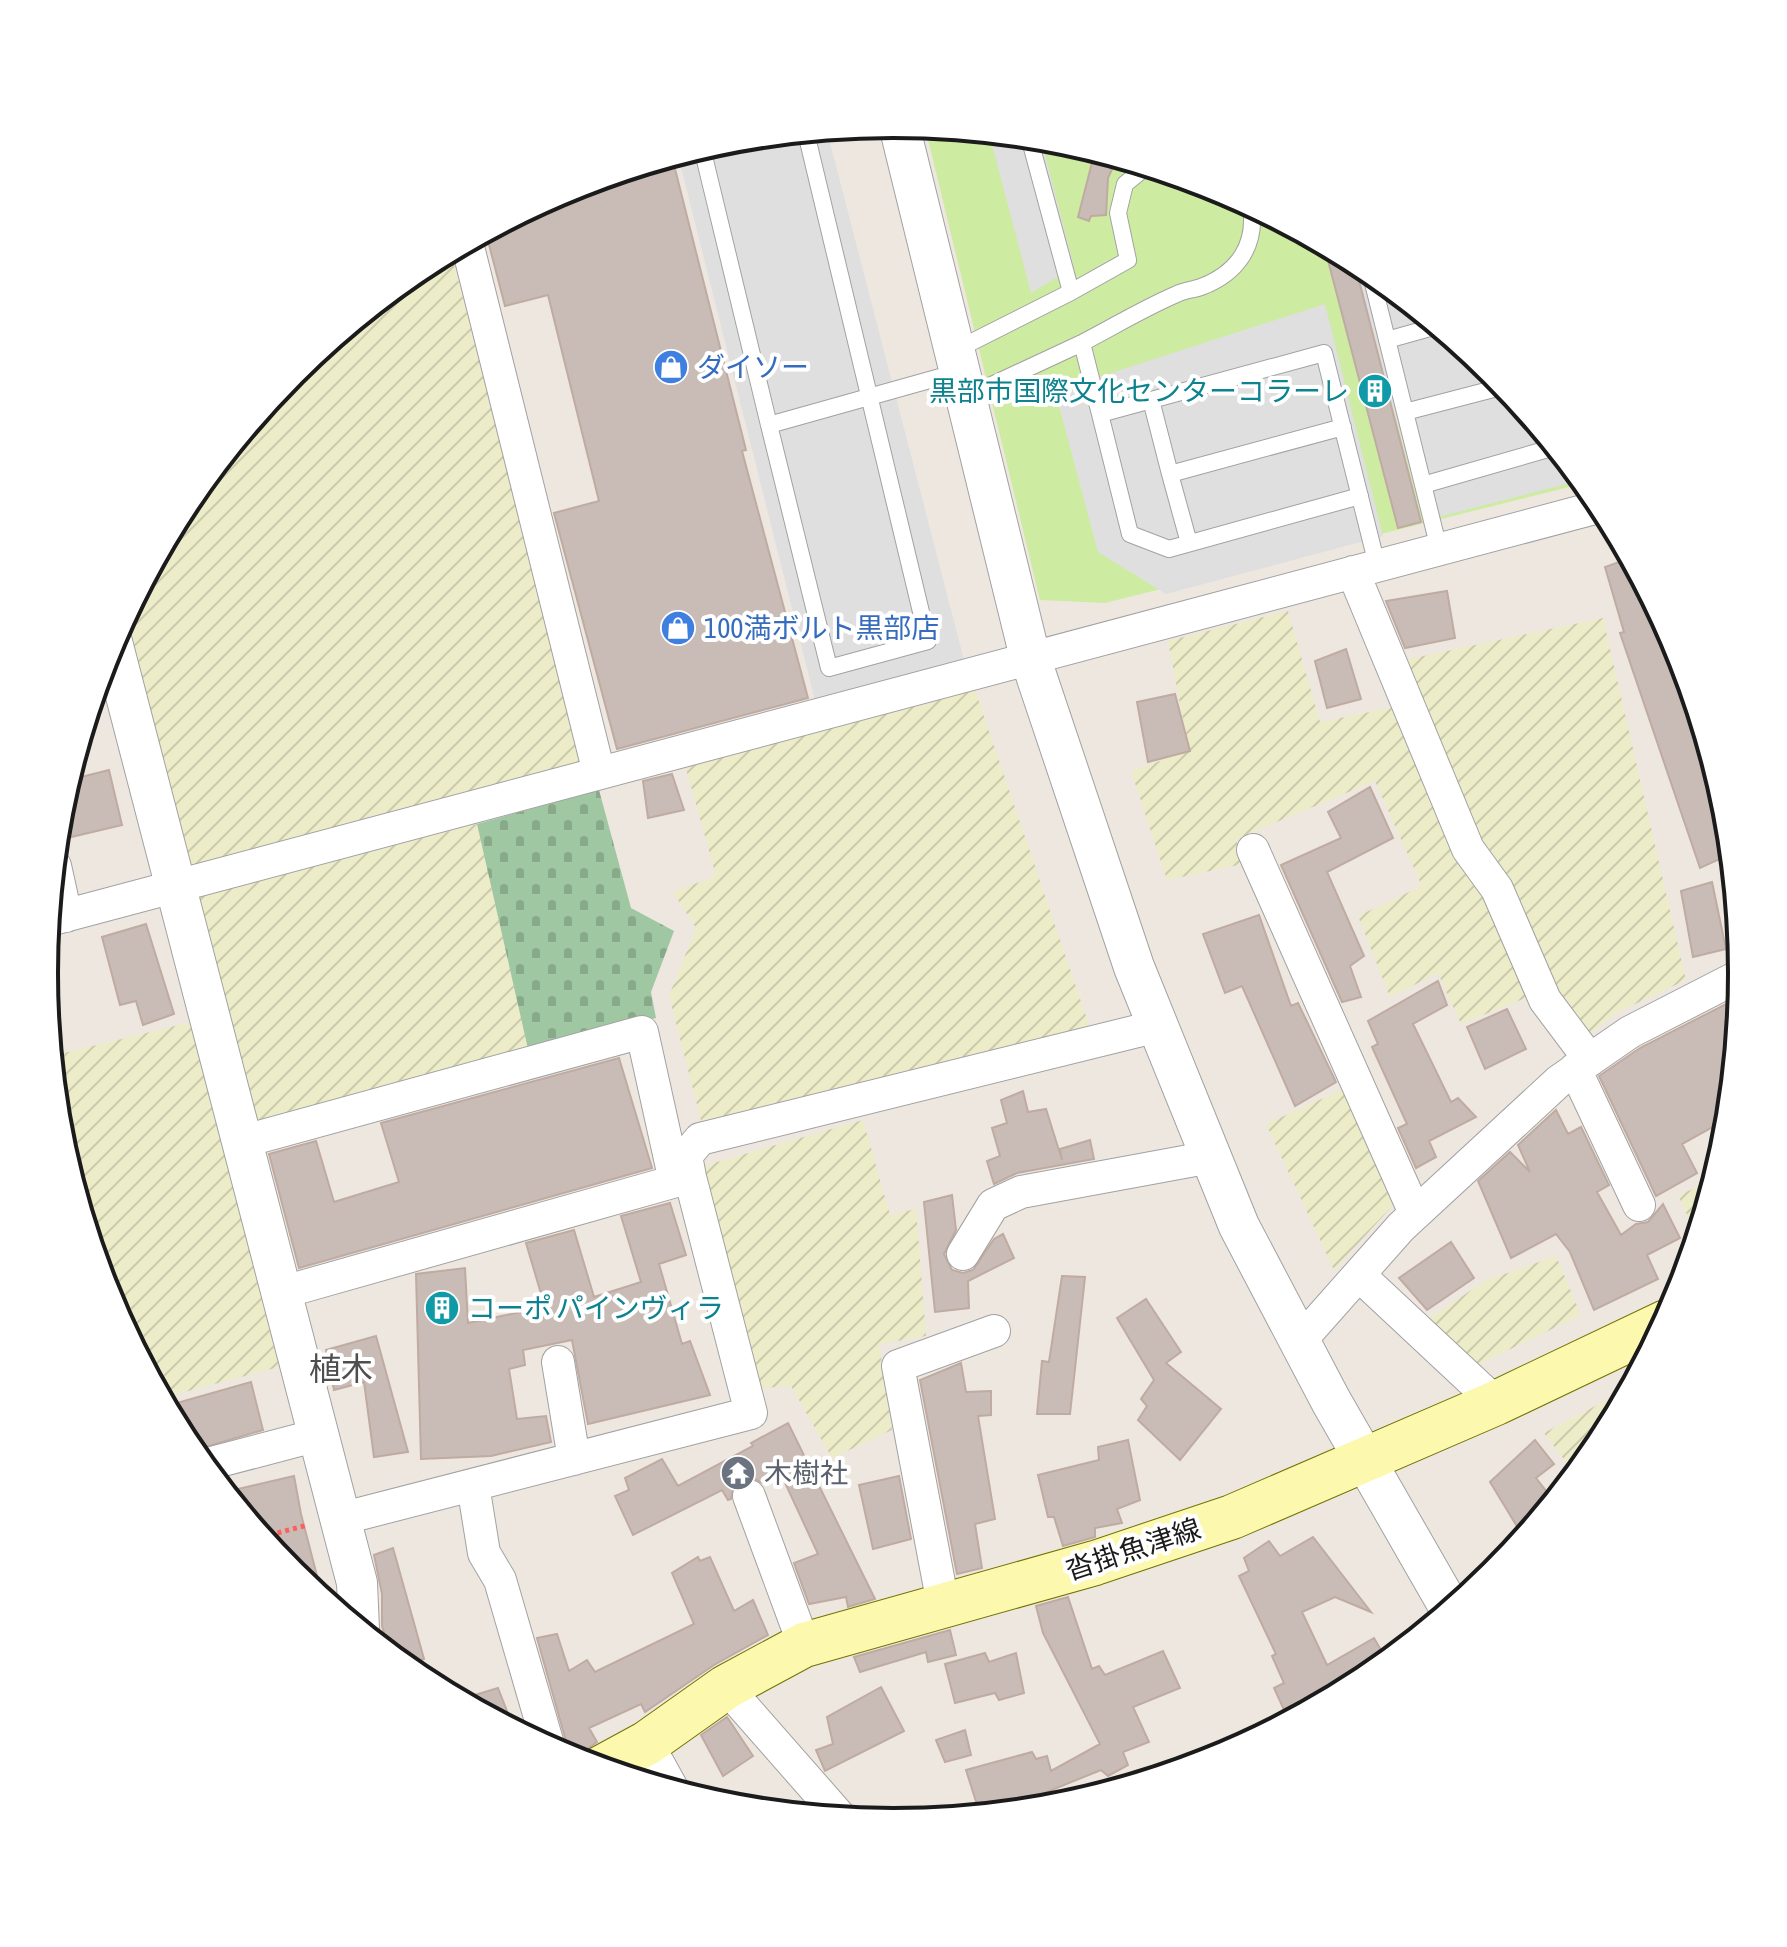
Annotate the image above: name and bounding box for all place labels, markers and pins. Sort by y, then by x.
shop icon: ダイソー [652,348,690,386]
place label: ダイソー [697,351,809,383]
building icon: 黒部市国際文化センターコラーレ [1356,372,1394,410]
place label: 黒部市国際文化センターコラーレ [929,375,1349,407]
shop icon: 100満ボルト黒部店 [659,609,697,647]
place label: 100満ボルト黒部店 [704,612,939,644]
building icon: コーポ パインヴィラ [423,1289,461,1327]
place label: コーポ パインヴィラ [468,1292,724,1324]
temple icon: 木樹社 [719,1454,757,1492]
place label: 木樹社 [764,1457,848,1489]

